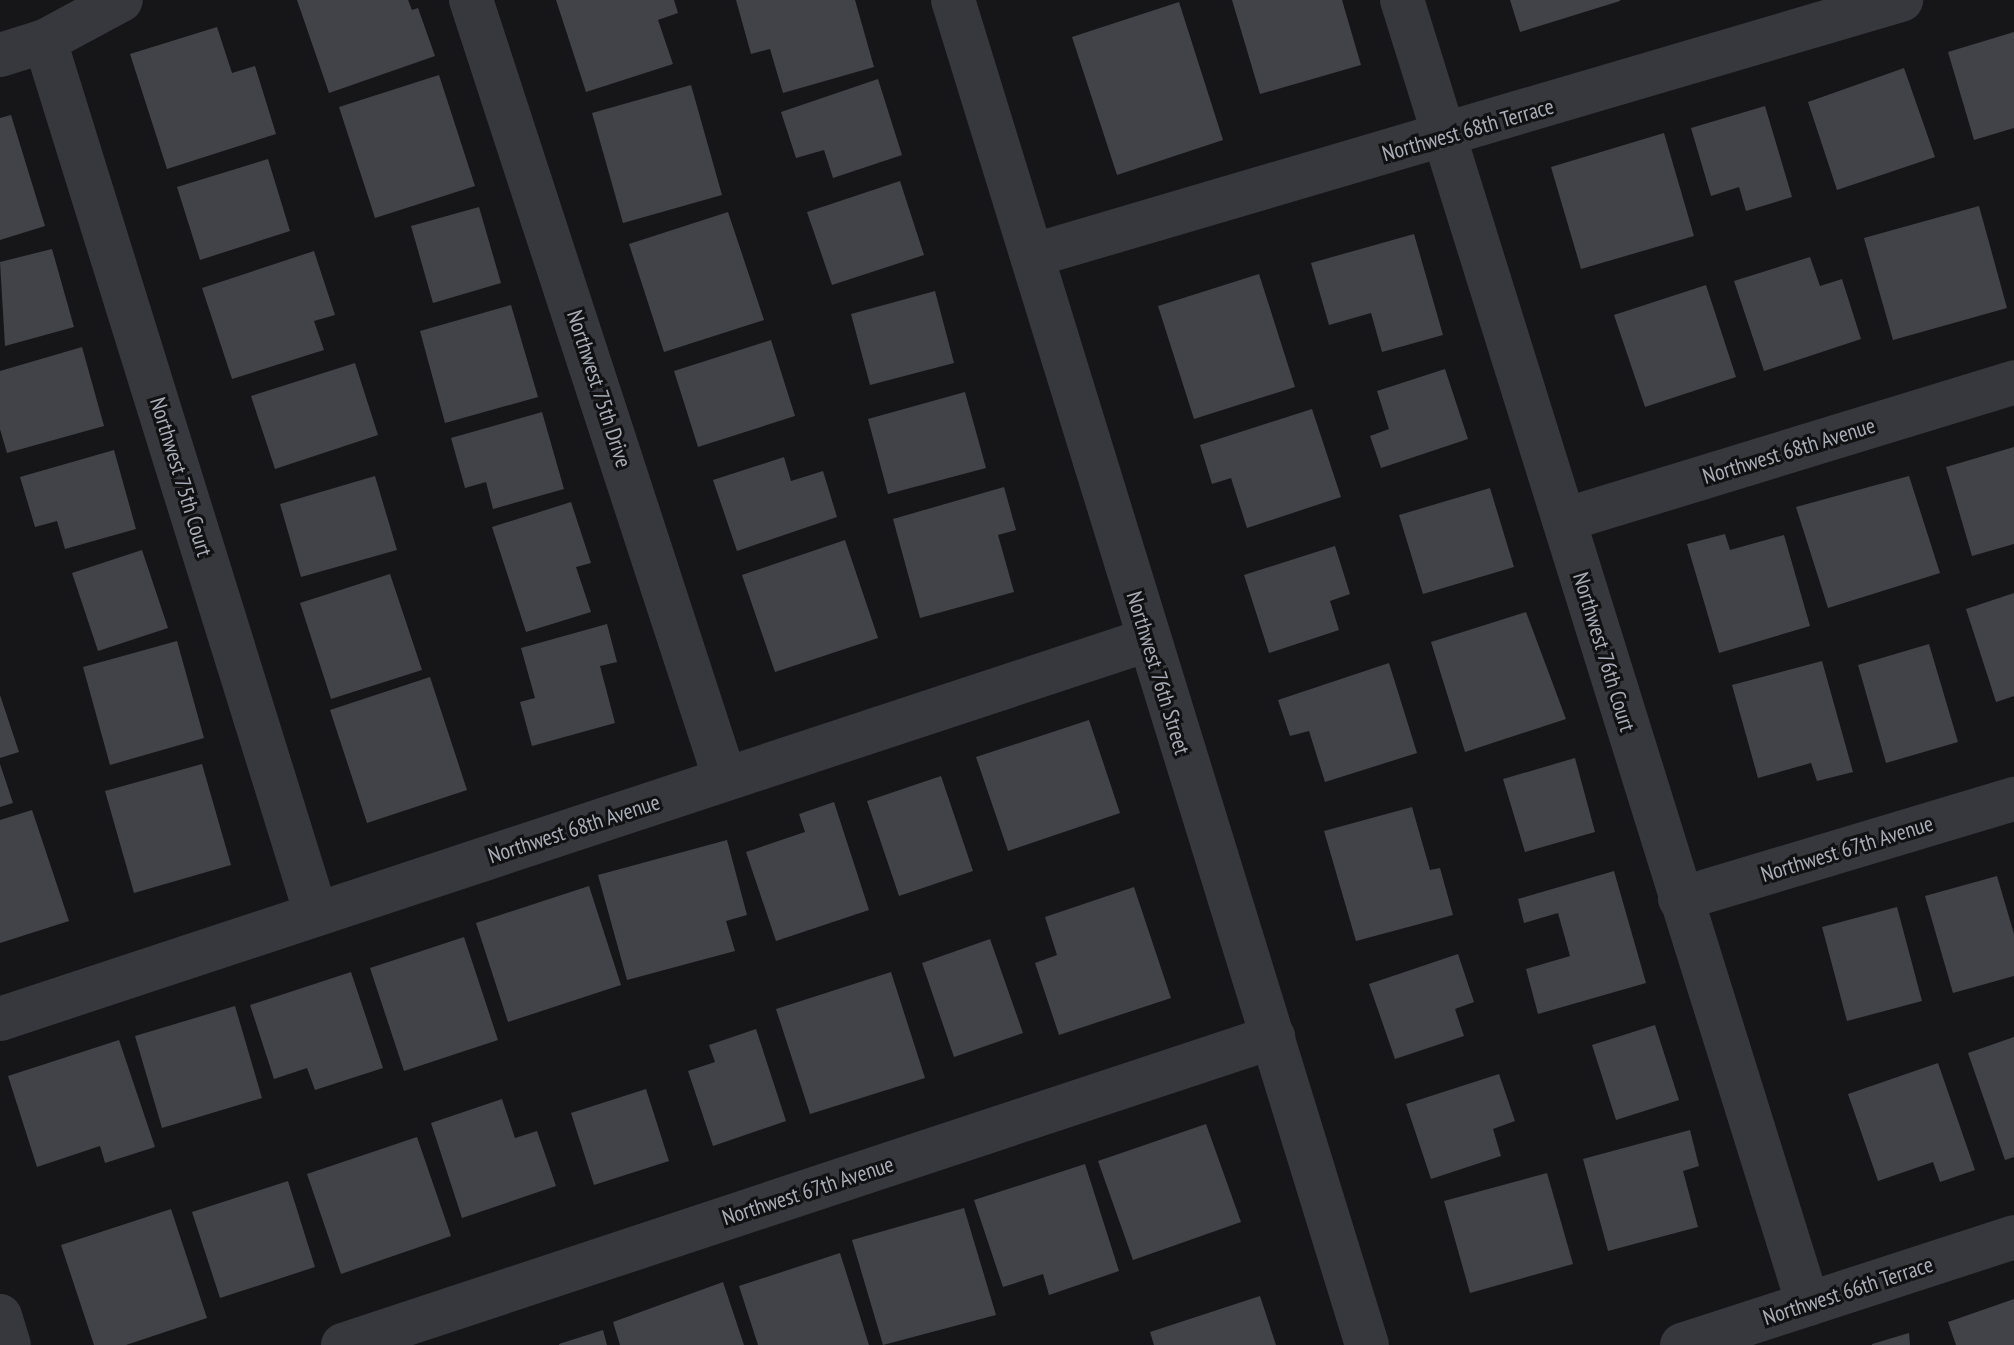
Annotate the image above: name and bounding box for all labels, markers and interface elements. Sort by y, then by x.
street label: Northwest 68th Terrace [1379,93,1557,167]
street label: Northwest 75th Drive [561,307,637,471]
street label: Northwest 75th Court [144,394,218,560]
street label: Northwest 68th Avenue [1699,412,1879,490]
street label: Northwest 76th Court [1567,569,1641,735]
street label: Northwest 76th Street [1121,588,1195,758]
street label: Northwest 68th Avenue [485,789,663,869]
street label: Northwest 67th Avenue [1757,810,1937,888]
street label: Northwest 67th Avenue [719,1151,897,1231]
street label: Northwest 66th Terrace [1759,1251,1937,1331]

